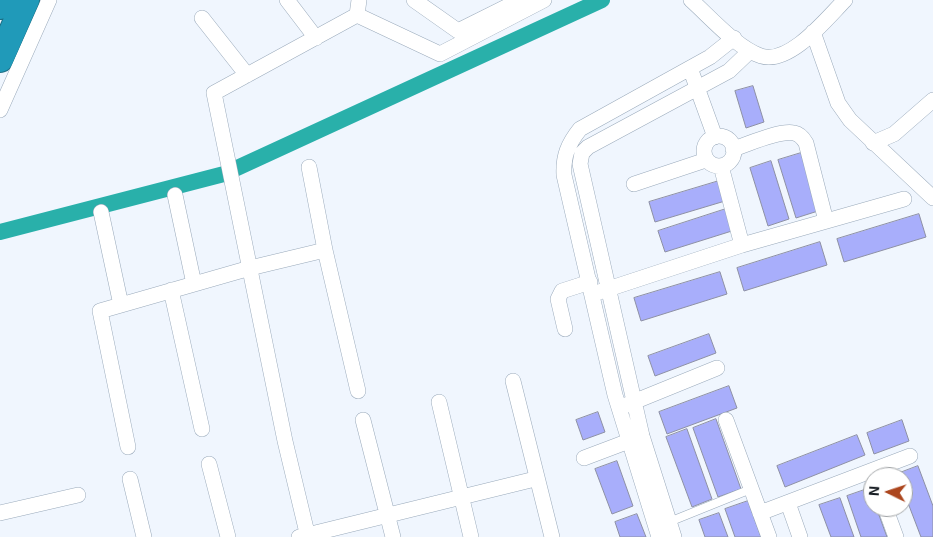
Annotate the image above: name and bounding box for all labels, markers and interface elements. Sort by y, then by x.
north arrow [863,467,913,517]
text: N [865,485,882,497]

